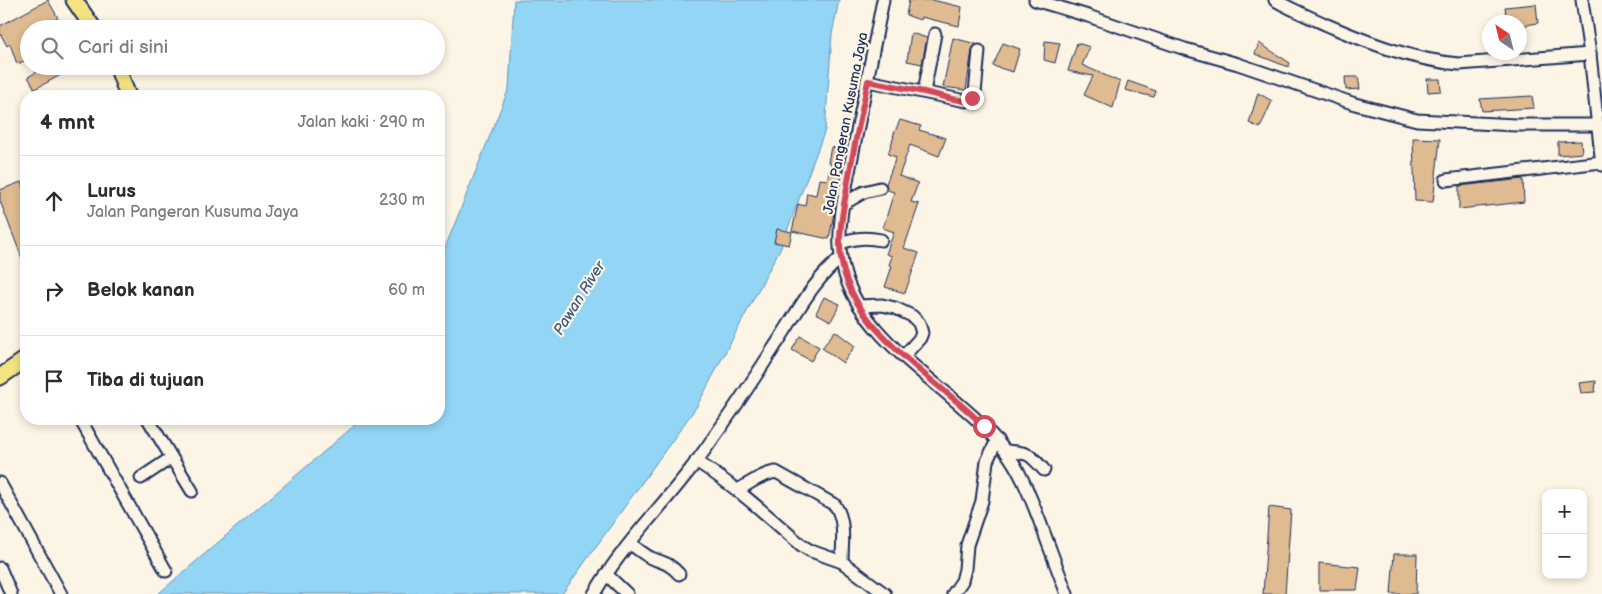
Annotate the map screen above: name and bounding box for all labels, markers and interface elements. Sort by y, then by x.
north arrow [1482,15,1527,60]
search box [20,20,445,75]
street label: Jalan Pangeran Kusuma Jaya [819,31,872,216]
icon: search [38,34,66,62]
text: Cari di sini [78,36,168,59]
route end [961,87,984,110]
text: 4 mnt [40,110,95,135]
text: Jalan kaki · 290 m [298,113,425,132]
text: Lurus [87,180,136,203]
icon: ahead [40,187,68,215]
text: 230 m [379,191,425,210]
text: Jalan Pangeran Kusuma Jaya [87,203,299,222]
water label: Pawan River [549,257,610,339]
icon: right [40,277,68,305]
text: Belok kanan [87,279,195,302]
text: 60 m [388,281,425,300]
icon: arrive [40,367,68,395]
text: Tiba di tujuan [87,369,204,392]
route start [973,415,996,438]
map controls [1542,489,1587,579]
button: + [1542,489,1587,534]
button: − [1542,534,1587,579]

